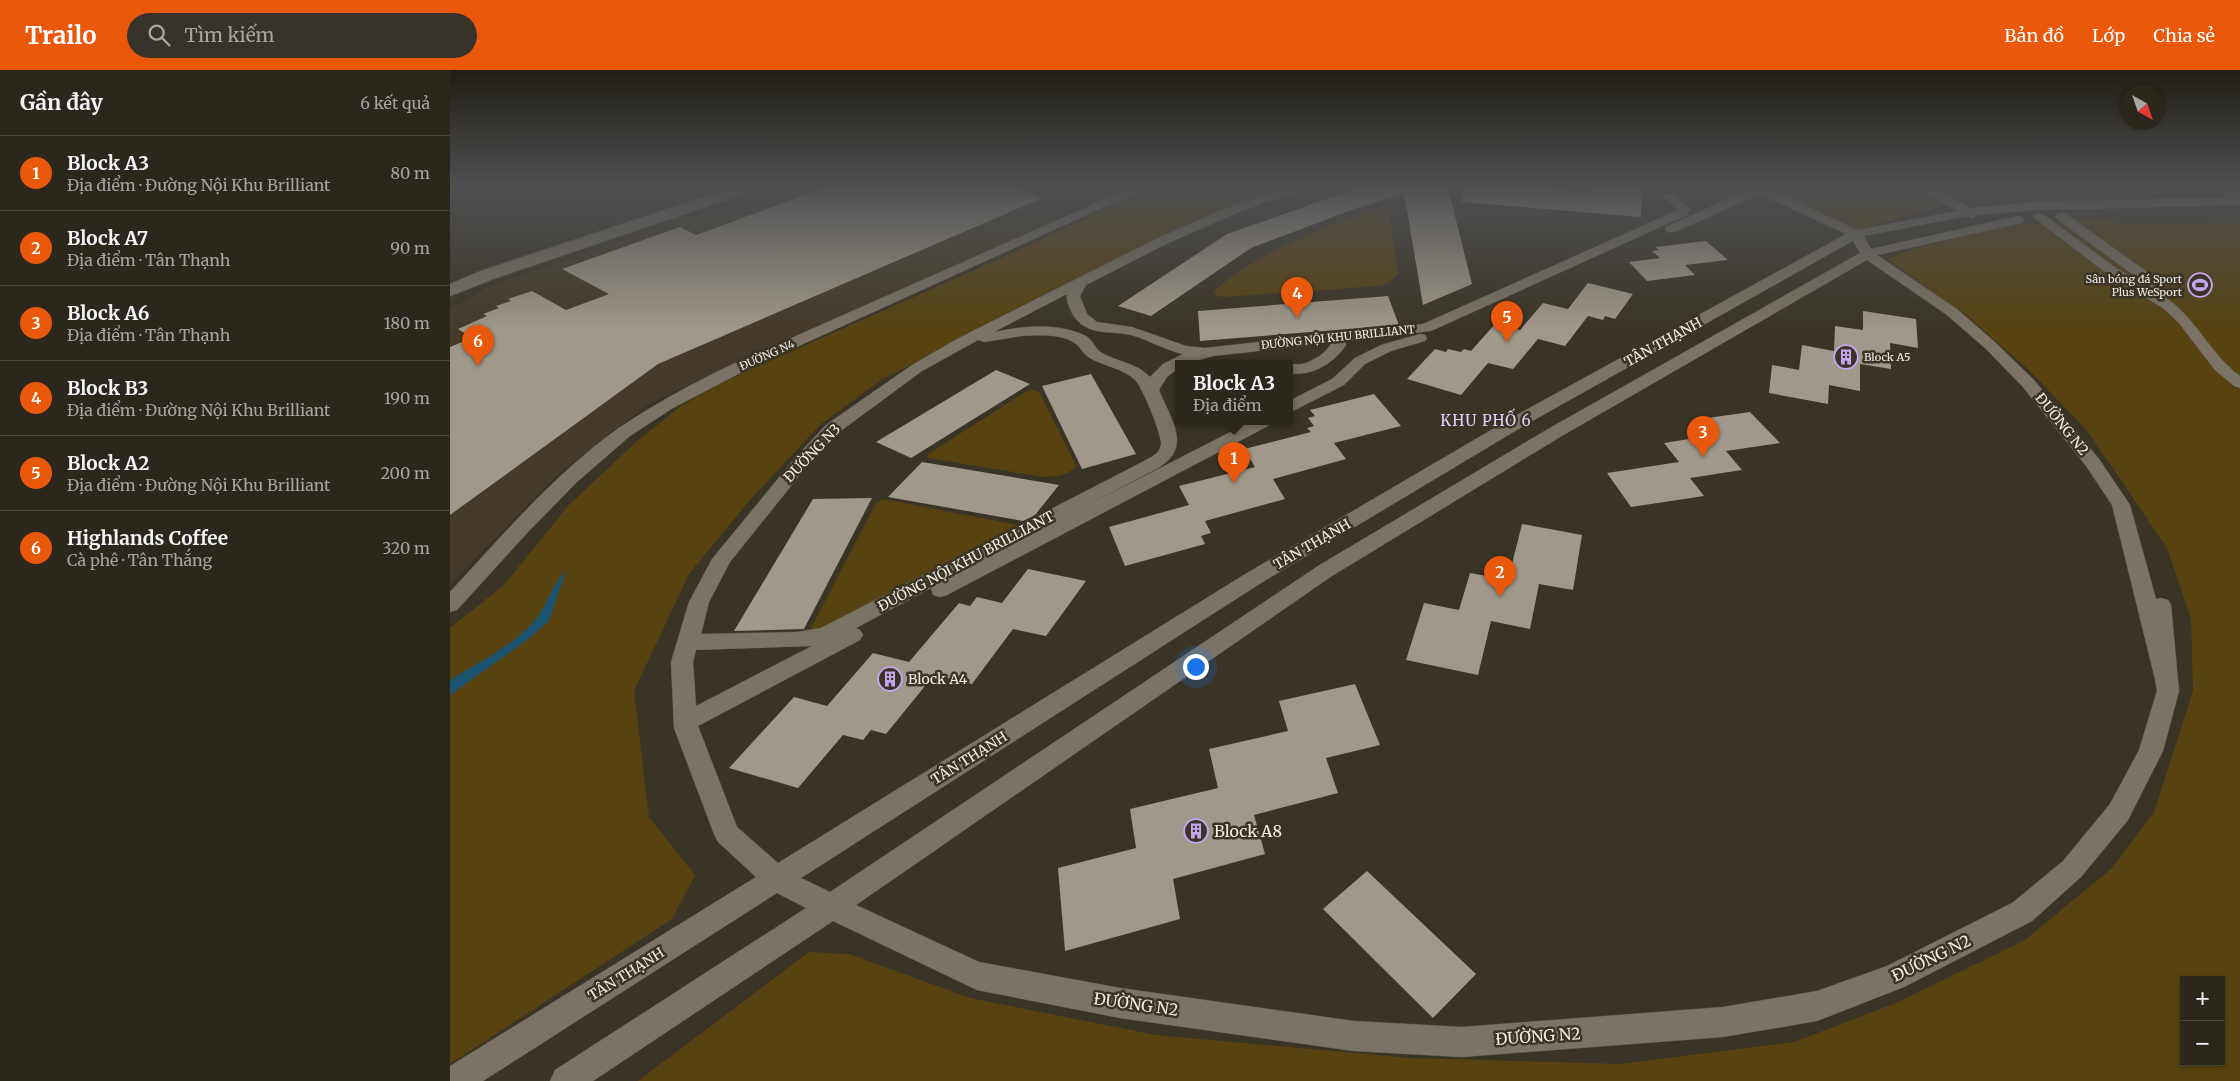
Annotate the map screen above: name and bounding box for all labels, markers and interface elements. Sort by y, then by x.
search box [127,13,477,58]
text: Trailo [25,20,97,51]
icon: search [145,21,173,49]
text: Tìm kiếm [185,23,274,47]
text: Bản đồ [2004,24,2064,47]
text: Lớp [2092,24,2125,47]
text: Chia sẻ [2153,24,2215,47]
north arrow [2120,85,2165,130]
text: Gần đây [20,89,103,116]
text: 6 kết quả [360,93,430,113]
text: Block A3 [67,151,149,175]
text: 1 [32,163,40,183]
text: 80 m [391,163,430,183]
text: Địa điểm · Đường Nội Khu Brilliant [67,175,330,195]
text: Block A7 [67,226,148,250]
text: 2 [31,238,41,258]
text: 90 m [390,238,430,258]
text: Địa điểm · Tân Thạnh [67,250,230,270]
place label: Sân bóng đá Sport Plus WeSport [2085,272,2183,299]
sports icon: Sân bóng đá Sport Plus WeSport [2187,272,2213,298]
pin: 4 [1281,277,1313,318]
text: Block A6 [67,301,149,325]
pin: 5 [1491,301,1523,342]
text: 3 [31,313,41,333]
text: 180 m [384,313,430,333]
street label: TÂN THẠNH [1621,313,1705,371]
street label: ĐƯỜNG NỘI KHU BRILLIANT [1260,322,1416,352]
text: Địa điểm · Tân Thạnh [67,325,230,345]
pin: 6 [462,325,494,366]
street label: ĐƯỜNG N4 [737,337,797,373]
building icon: Block A5 [1833,344,1859,370]
place label: Block A5 [1864,350,1910,364]
popup [1175,360,1293,425]
text: Block A3 [1193,371,1275,395]
text: Block B3 [67,376,148,400]
text: 4 [31,388,41,408]
text: 190 m [384,388,430,408]
street label: ĐƯỜNG N2 [2031,389,2093,459]
text: Địa điểm [1193,395,1262,415]
text: Địa điểm · Đường Nội Khu Brilliant [67,400,330,420]
district label: KHU PHỐ 6 [1440,408,1532,430]
pin: 3 [1687,416,1719,457]
street label: ĐƯỜNG N3 [779,419,844,486]
pin: 1 [1218,442,1250,483]
text: Block A2 [67,451,150,475]
text: 5 [31,463,41,483]
text: 200 m [380,463,430,483]
text: Địa điểm · Đường Nội Khu Brilliant [67,475,330,495]
street label: ĐƯỜNG NỘI KHU BRILLIANT [874,506,1057,615]
street label: TÂN THẠNH [1270,515,1354,573]
text: Highlands Coffee [67,526,228,550]
text: 6 [31,538,41,558]
text: 320 m [382,538,430,558]
text: Cà phê · Tân Thắng [67,550,212,570]
pin: 2 [1484,556,1516,597]
your location [1183,654,1209,680]
building icon: Block A4 [877,666,903,692]
place label: Block A4 [908,670,968,688]
street label: TÂN THẠNH [928,728,1010,788]
building icon: Block A8 [1183,818,1209,844]
place label: Block A8 [1214,821,1282,841]
street label: ĐƯỜNG N2 [1888,930,1974,986]
street label: TÂN THẠNH [585,944,667,1004]
map controls [2180,976,2225,1066]
button: + [2180,976,2225,1021]
street label: ĐƯỜNG N2 [1092,988,1180,1020]
button: − [2180,1021,2225,1066]
street label: ĐƯỜNG N2 [1495,1023,1581,1049]

